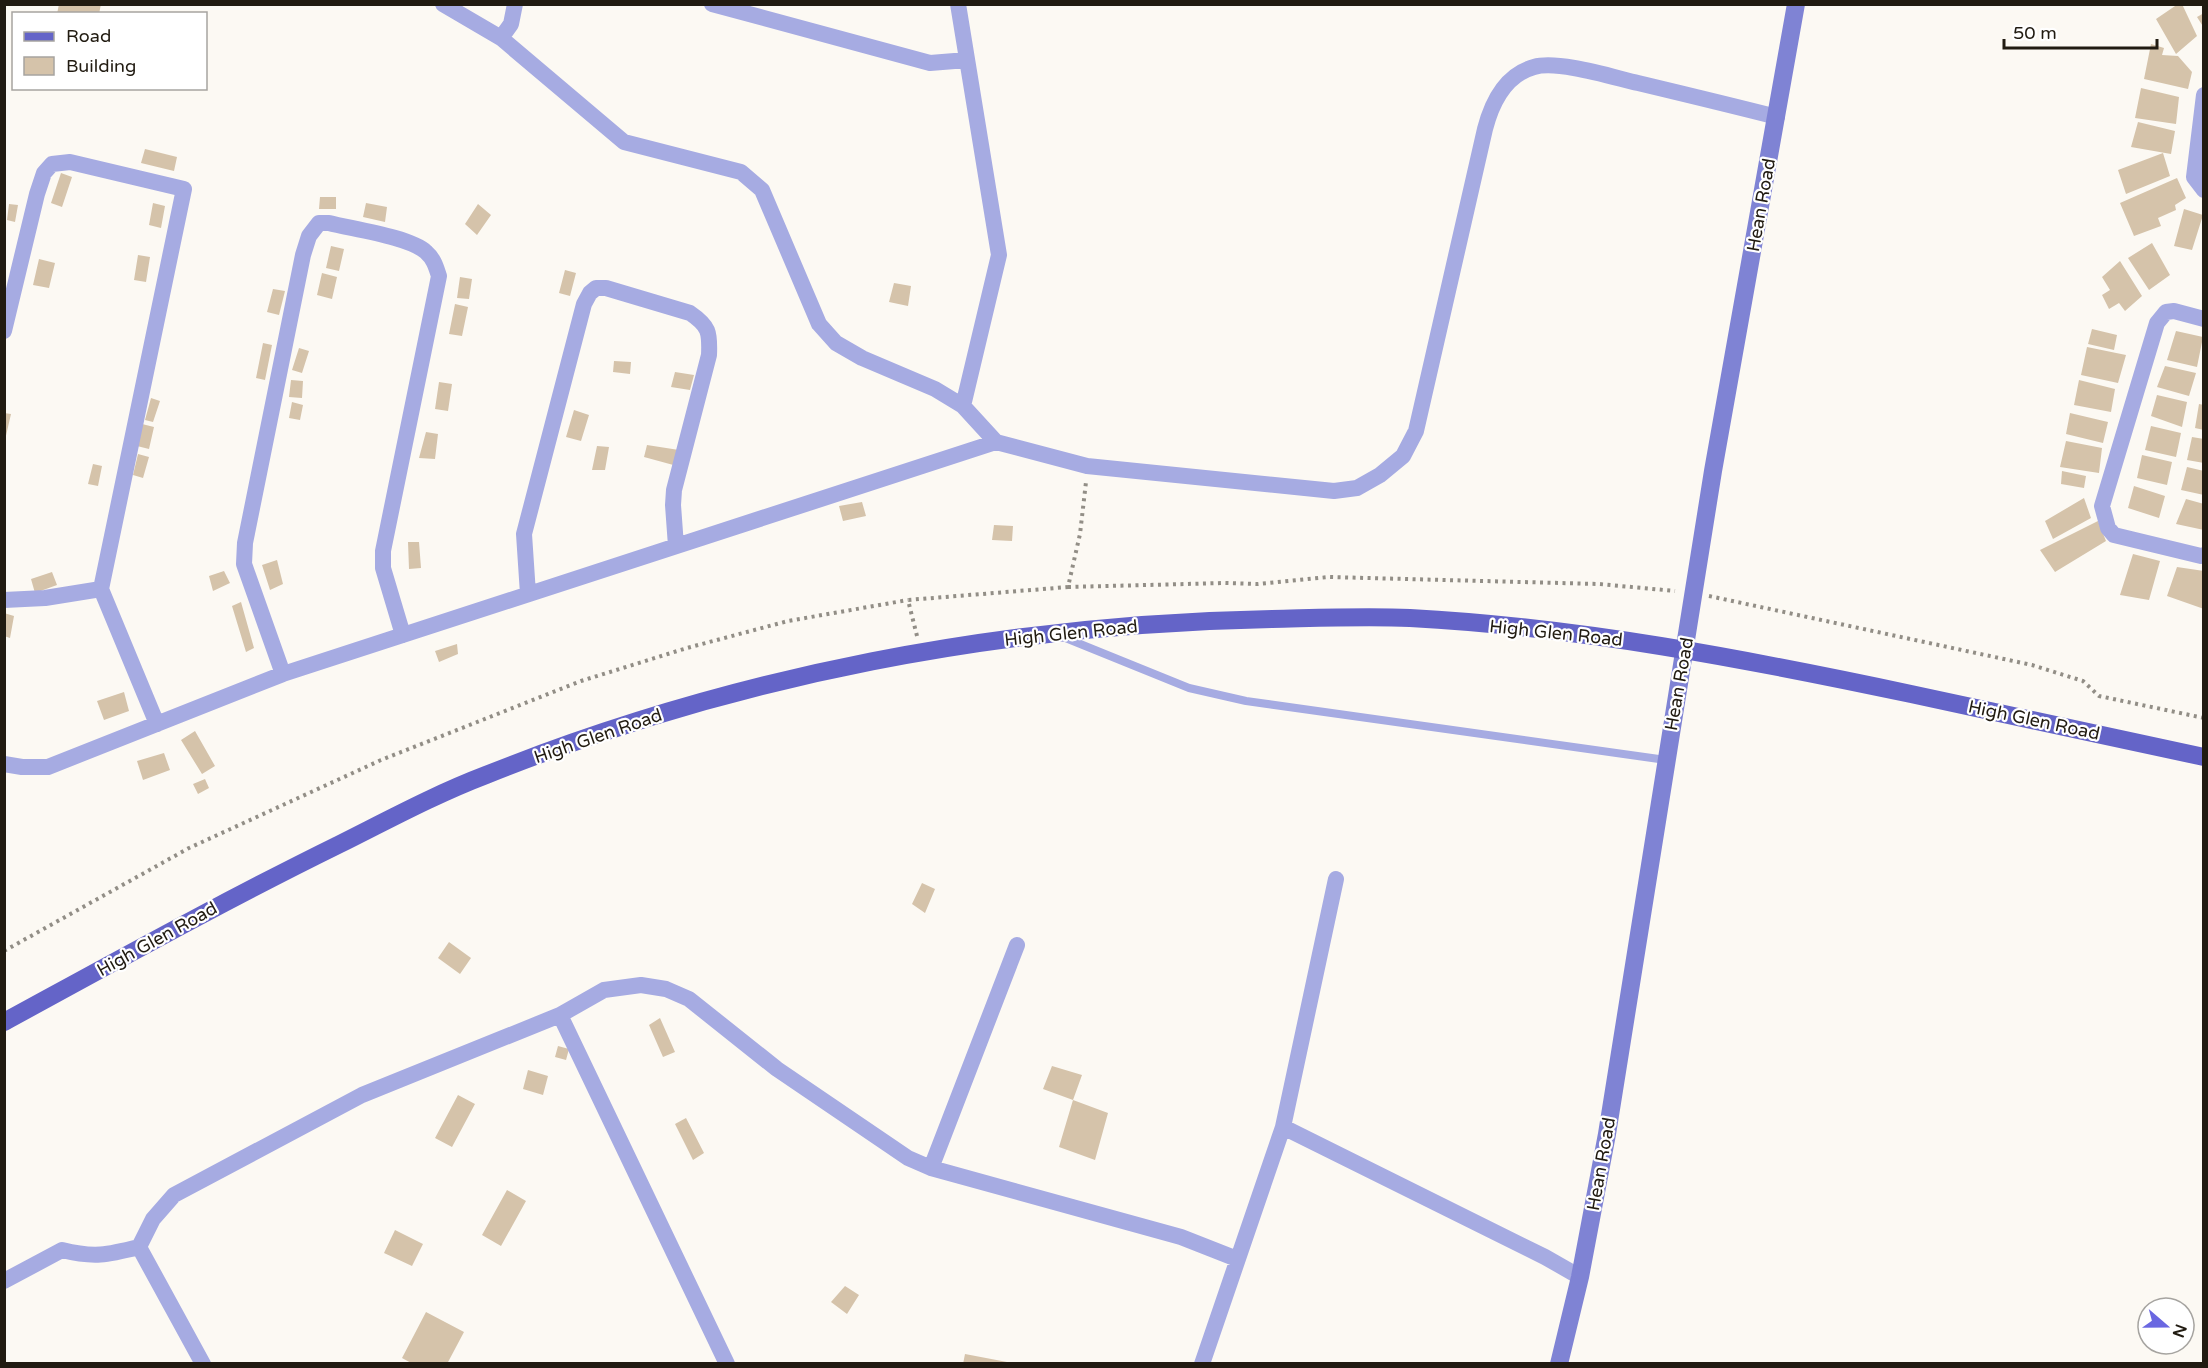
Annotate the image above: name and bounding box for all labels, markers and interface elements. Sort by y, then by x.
legend [12,12,207,90]
scale bar [2004,12,2157,50]
text: 50 m [2013,22,2057,44]
text: Road [66,25,111,47]
text: Building [66,55,136,77]
street label: Hean Road [1742,157,1780,253]
street label: High Glen Road [1003,615,1139,651]
street label: High Glen Road [1488,615,1624,651]
street label: Hean Road [1660,636,1698,732]
street label: High Glen Road [1966,695,2102,745]
street label: High Glen Road [531,704,665,768]
street label: High Glen Road [93,897,221,981]
street label: Hean Road [1582,1116,1620,1212]
north arrow [2136,1296,2196,1356]
text: N [2168,1321,2191,1340]

